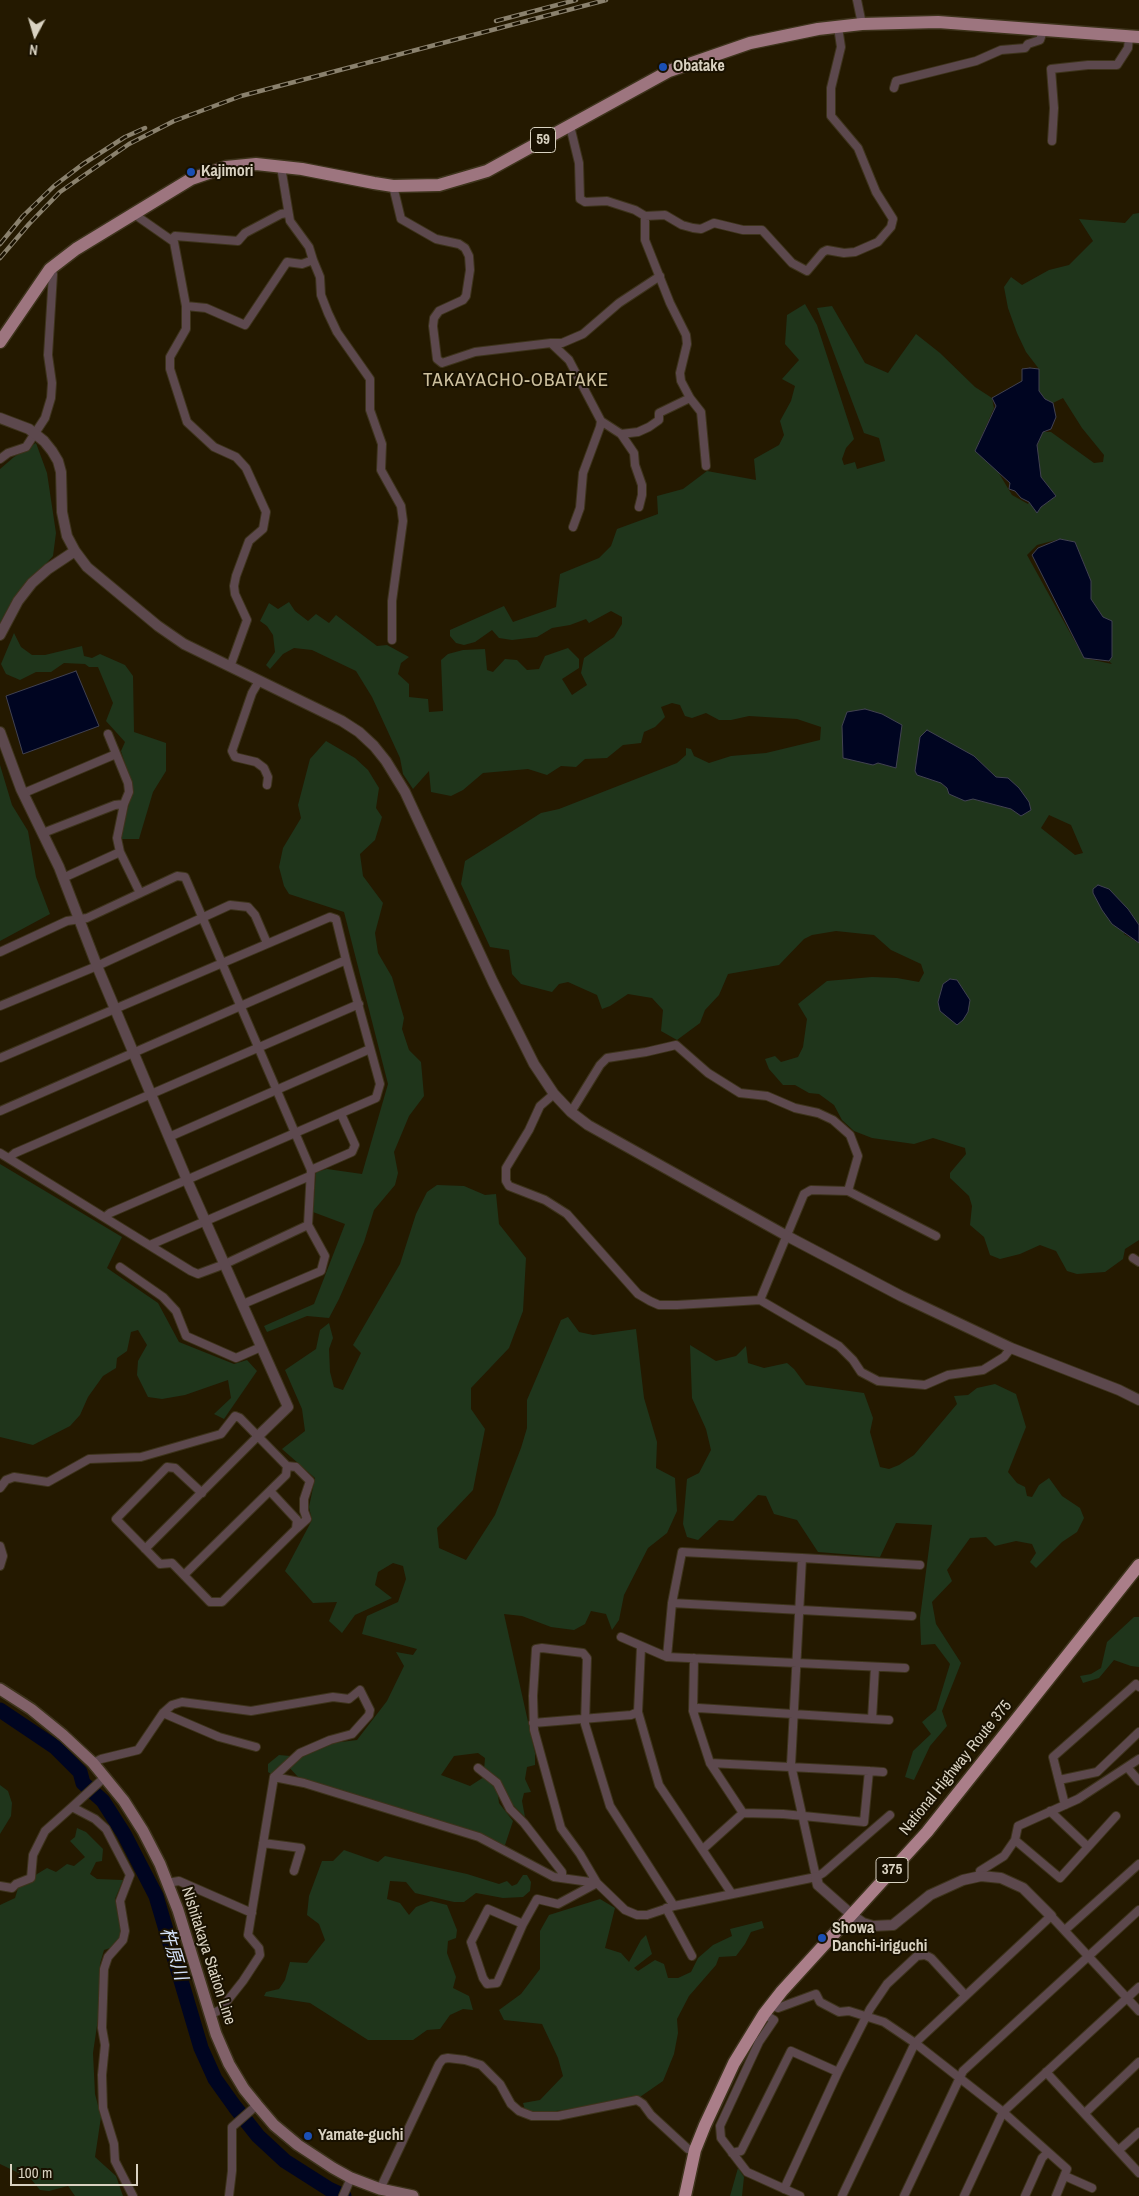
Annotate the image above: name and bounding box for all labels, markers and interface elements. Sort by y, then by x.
north arrow [10,10,60,60]
text: N [28,41,39,59]
place label: Obatake [673,57,725,77]
marker: Obatake [657,61,669,73]
road number: 59 [530,128,556,152]
place label: Kajimori [201,162,253,182]
marker: Kajimori [185,166,197,178]
district label: TAKAYACHO-OBATAKE [421,370,611,392]
street label: National Highway Route 375 [896,1697,1016,1839]
road number: 375 [876,1858,908,1882]
street label: Nishitakaya Station Line [177,1885,239,2027]
place label: Showa Danchi-iriguchi [832,1919,928,1957]
water label: 杵原川 [155,1925,191,1983]
marker: Showa Danchi-iriguchi [816,1932,828,1944]
place label: Yamate-guchi [318,2126,403,2146]
marker: Yamate-guchi [302,2130,314,2142]
scale bar [12,2154,140,2186]
text: 100 m [18,2162,52,2183]

